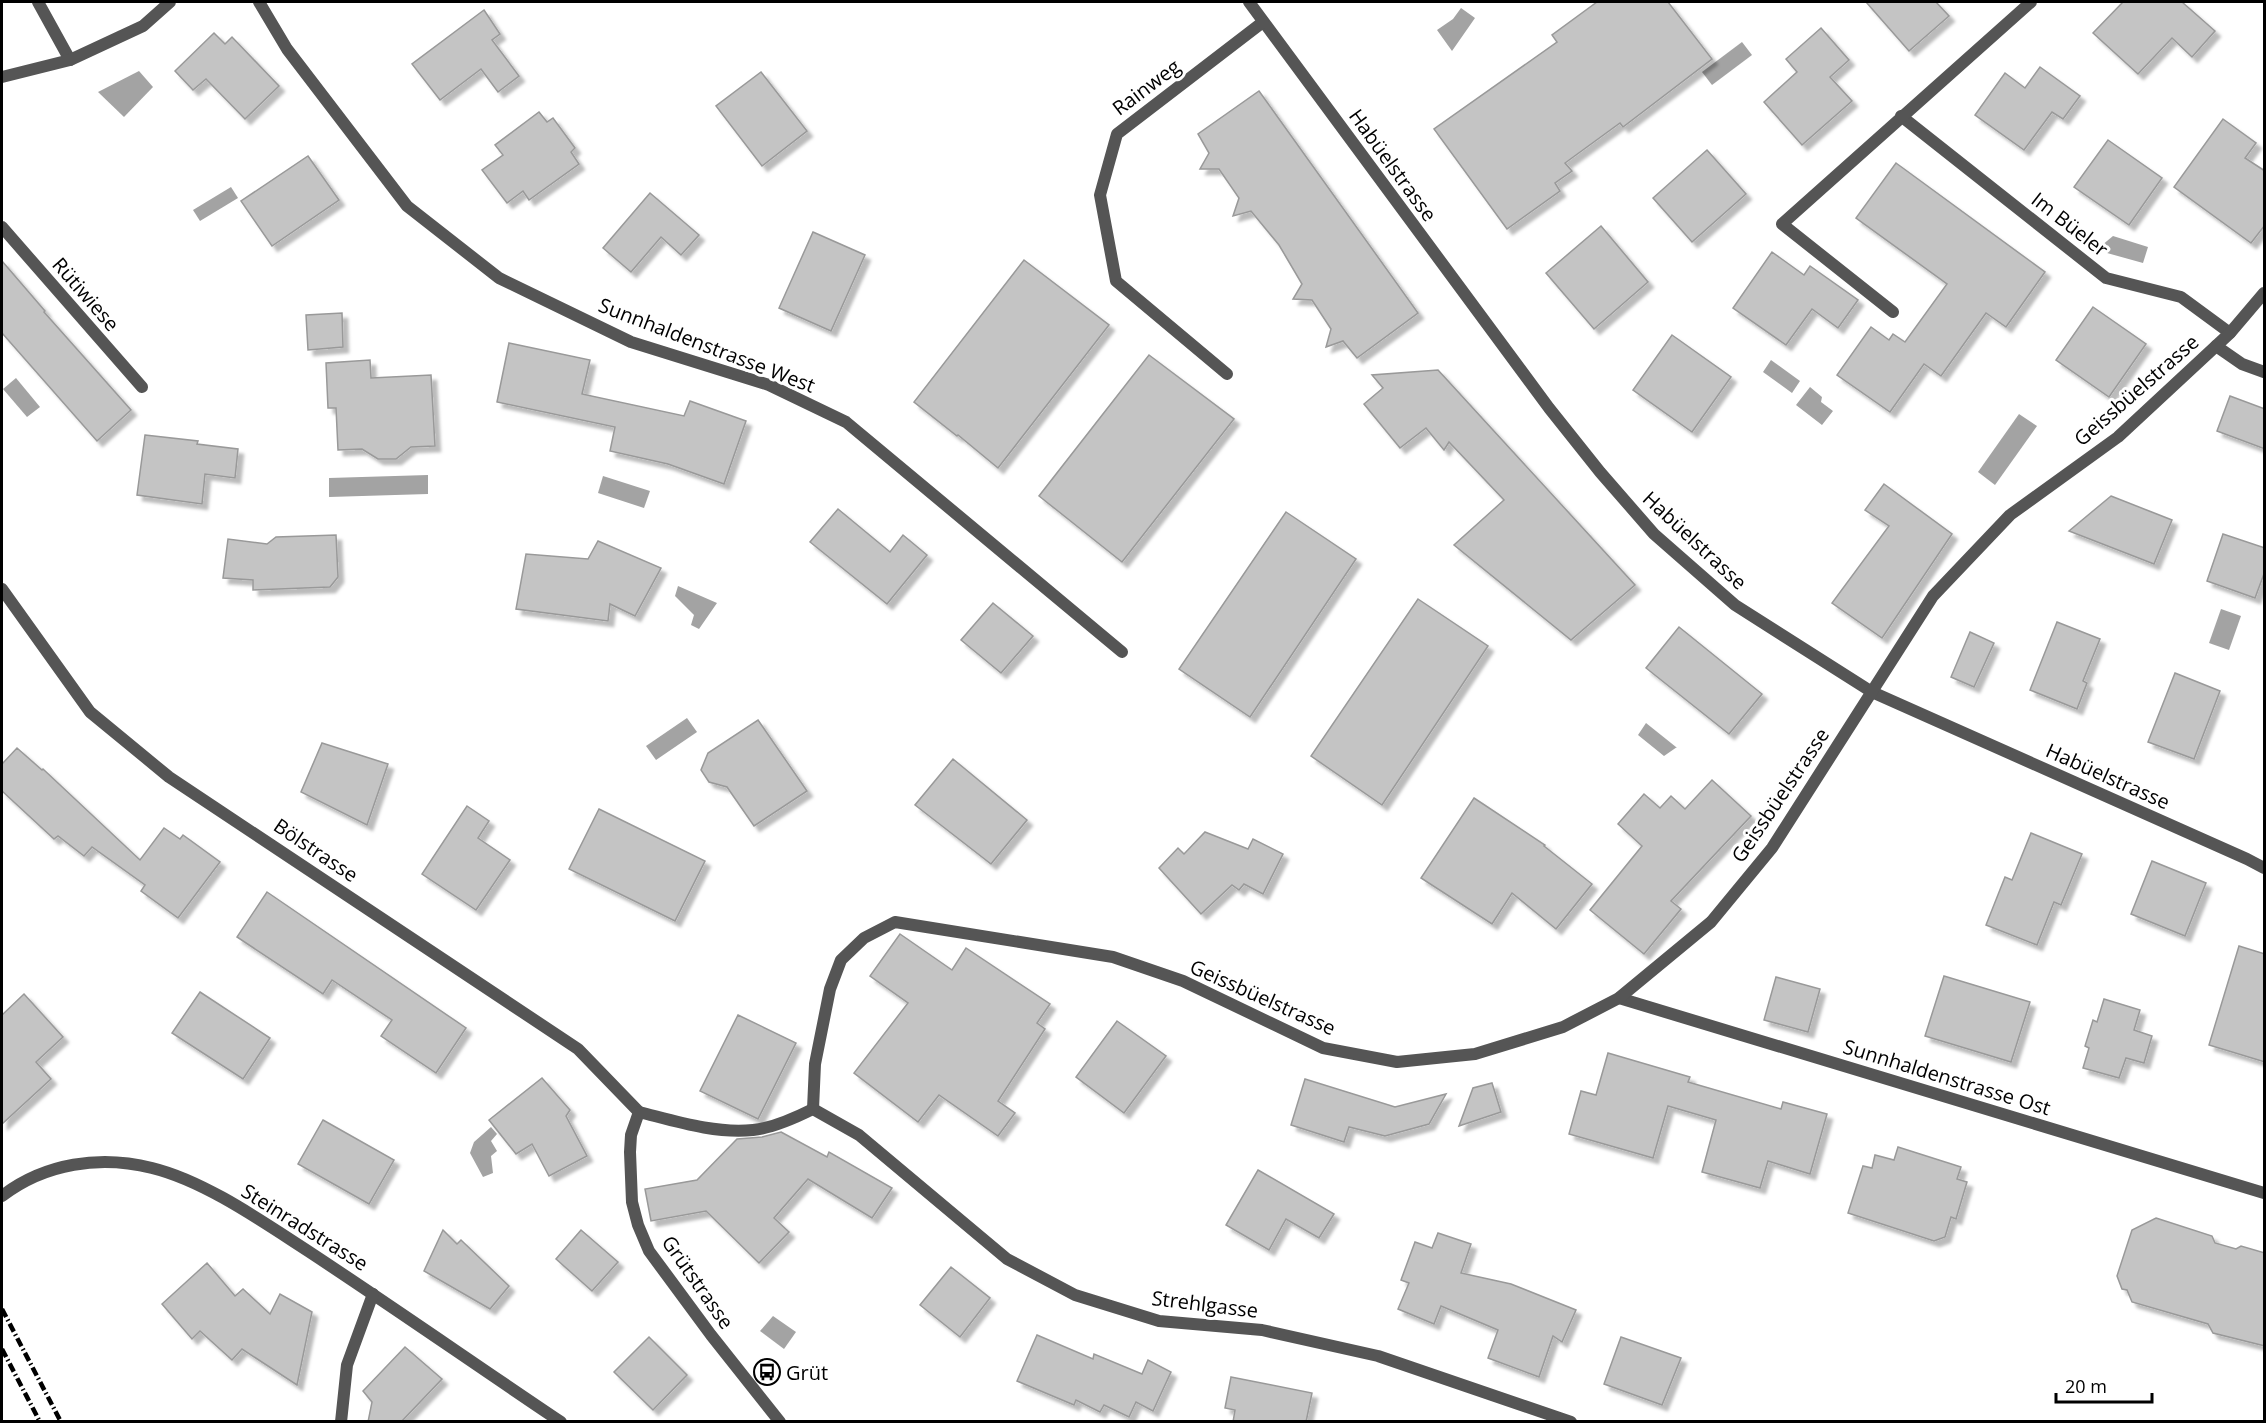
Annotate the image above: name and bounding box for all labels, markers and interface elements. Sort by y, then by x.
street label: Rainweg [1107,53,1186,121]
street label: Habüelstrasse [1343,103,1443,227]
street label: Im Büeler [2026,186,2114,262]
street label: Rütiwiese [47,251,125,337]
street label: Sunnhaldenstrasse West [595,291,819,399]
street label: Geissbüelstrasse [2068,328,2204,452]
street label: Habüelstrasse [1637,485,1753,595]
street label: Geissbüelstrasse [1725,722,1835,868]
street label: Habüelstrasse [2042,737,2174,815]
street label: Bölstrasse [269,812,363,888]
street label: Geissbüelstrasse [1186,953,1340,1041]
street label: Sunnhaldenstrasse Ost [1840,1033,2054,1121]
street label: Steinradstrasse [237,1177,373,1277]
street label: Grütstrasse [656,1230,740,1334]
street label: Strehlgasse [1150,1284,1260,1324]
bus stop icon: Grüt [752,1357,782,1387]
place label: Grüt [786,1359,828,1386]
scale bar [2056,1366,2152,1404]
text: 20 m [2065,1374,2107,1398]

